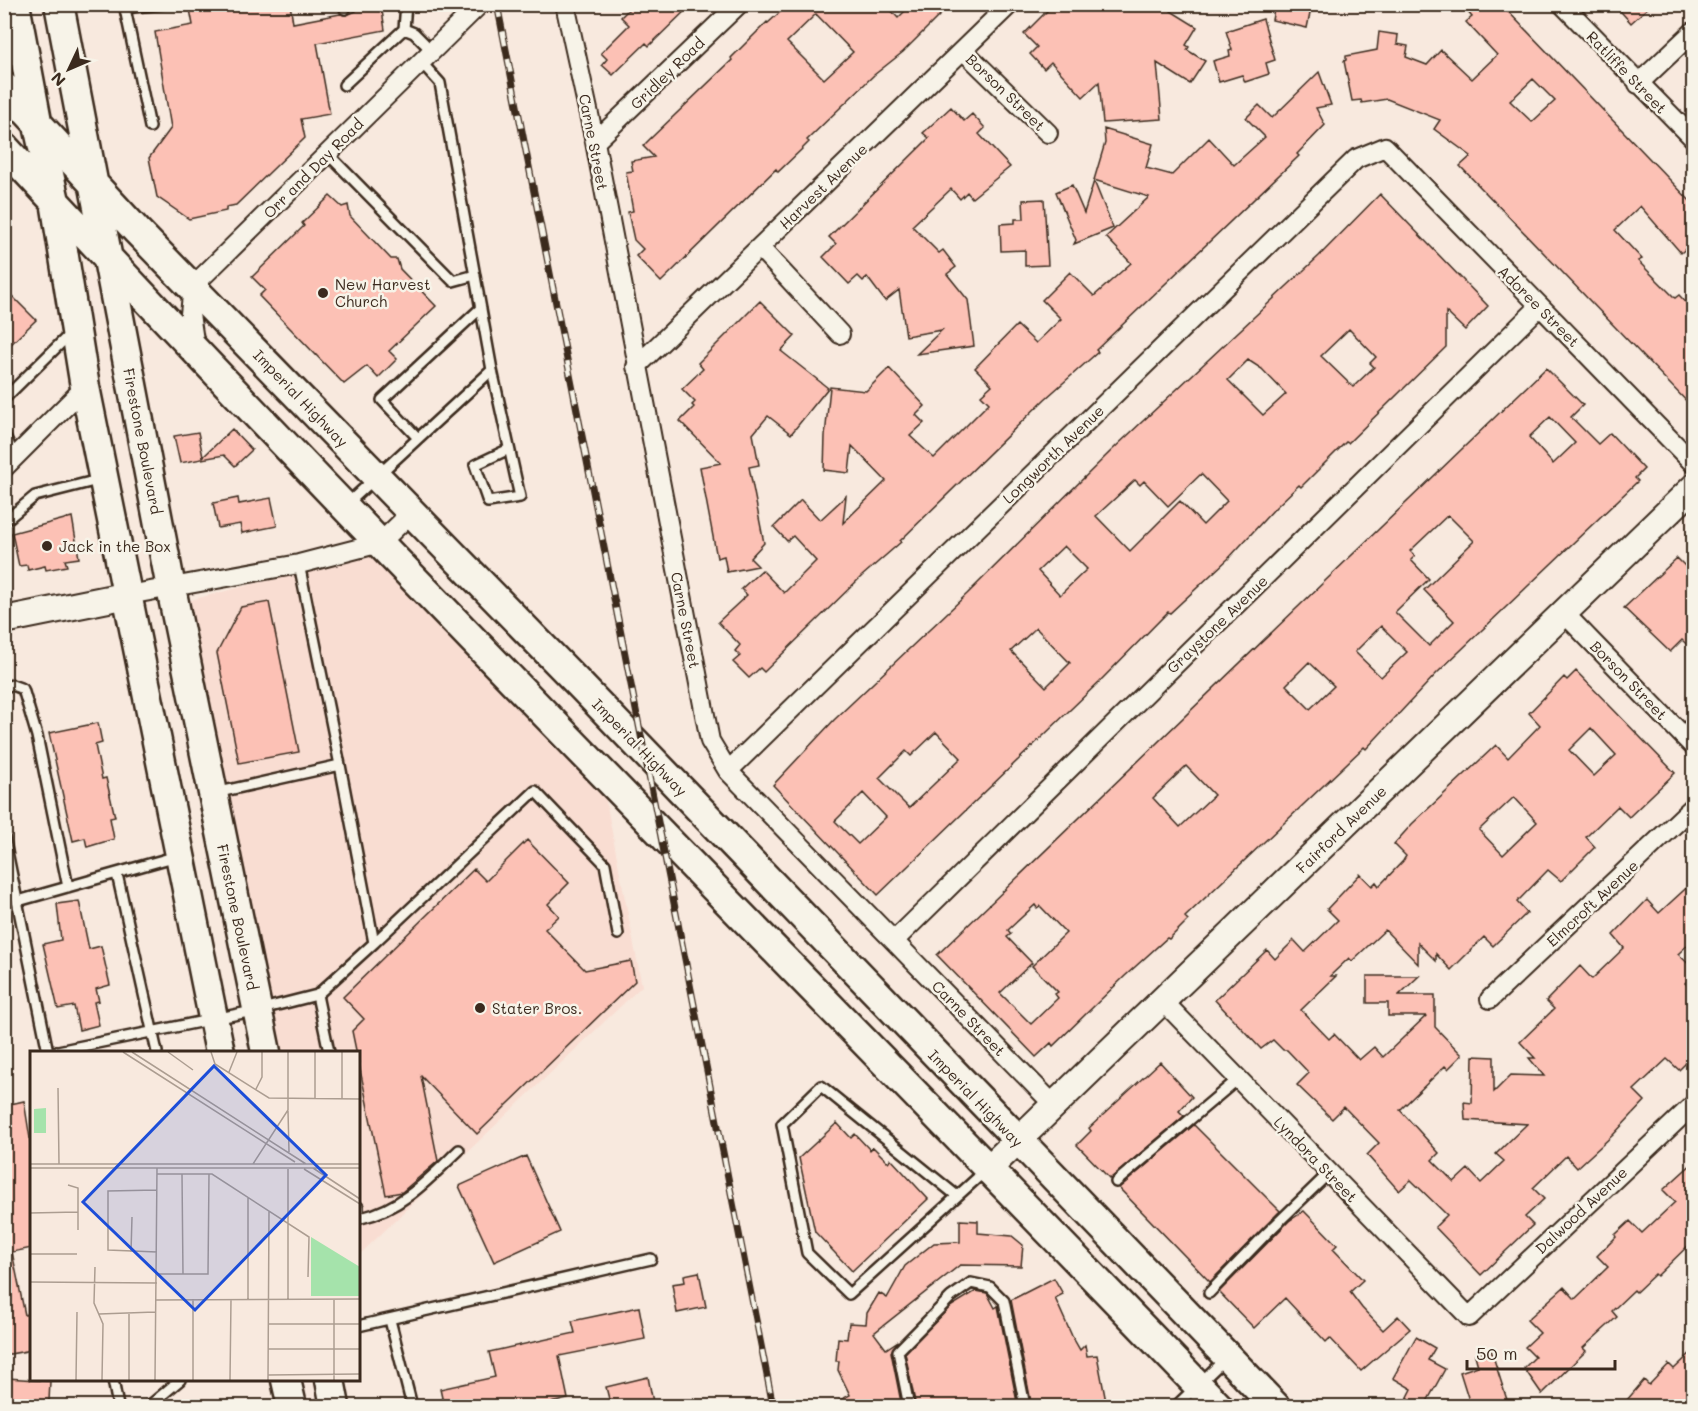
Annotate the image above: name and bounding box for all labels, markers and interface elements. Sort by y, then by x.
street label: Ratliffe Street [1582,26,1672,118]
street label: Gridley Road [626,33,708,113]
north arrow [39,39,99,99]
street label: Borson Street [962,49,1050,135]
text: N [46,68,70,91]
street label: Carne Street [575,92,613,192]
street label: Orr and Day Road [259,114,367,222]
street label: Harvest Avenue [775,139,871,233]
street label: Adoree Street [1494,261,1584,351]
place label: New Harvest Church [335,274,430,311]
marker: New Harvest Church [316,286,330,300]
street label: Imperial Highway [249,345,353,451]
street label: Firestone Boulevard [119,366,167,516]
street label: Longworth Avenue [998,400,1108,508]
place label: Jack in the Box [59,536,171,556]
marker: Jack in the Box [40,539,54,553]
street label: Carne Street [667,570,705,670]
street label: Graystone Avenue [1162,571,1272,677]
street label: Borson Street [1586,636,1672,724]
street label: Imperial Highway [588,694,692,800]
street label: Fairford Avenue [1291,781,1391,877]
street label: Firestone Boulevard [213,842,263,992]
street label: Elmcroft Avenue [1542,855,1642,951]
street label: Carne Street [928,976,1010,1060]
place label: Stater Bros. [492,998,582,1018]
marker: Stater Bros. [473,1001,487,1015]
street label: Imperial Highway [924,1045,1028,1151]
inset map [30,1051,360,1381]
street label: Lyndora Street [1270,1112,1362,1206]
street label: Dalwood Avenue [1531,1162,1631,1258]
scale bar [1467,1333,1616,1371]
text: 50 m [1476,1341,1518,1365]

